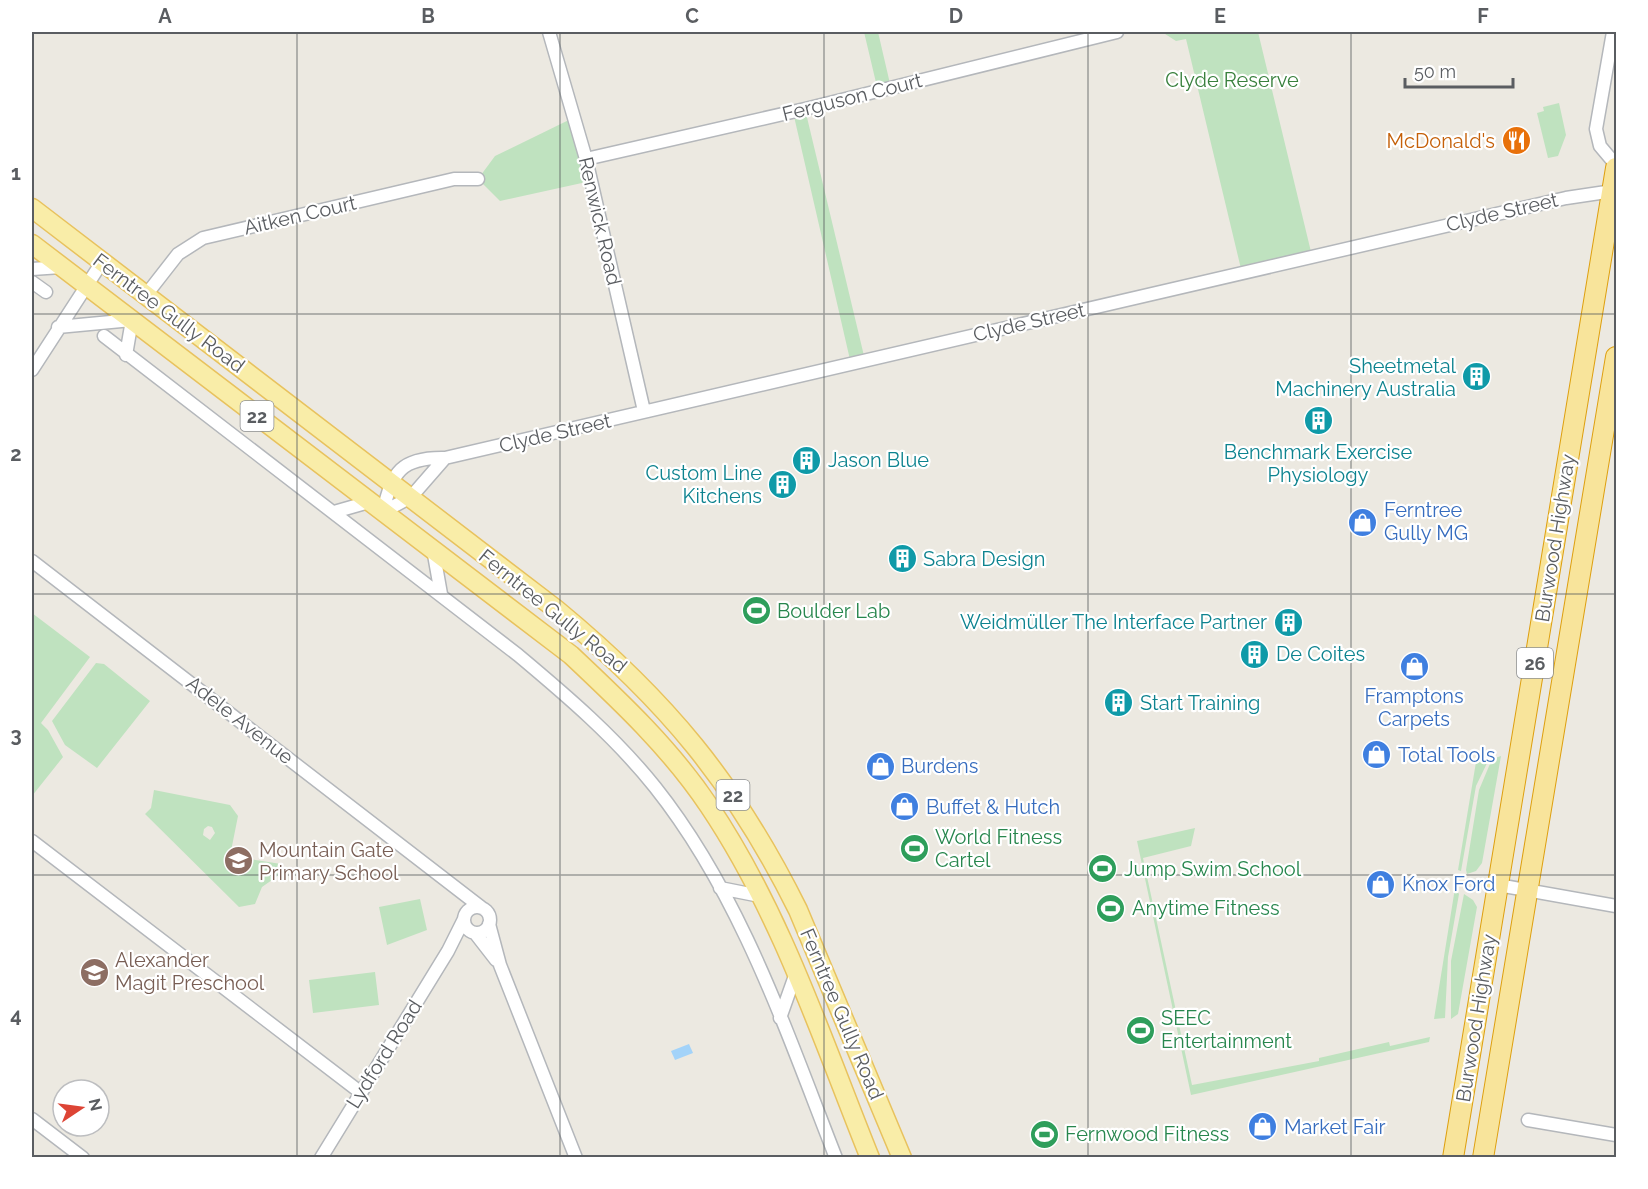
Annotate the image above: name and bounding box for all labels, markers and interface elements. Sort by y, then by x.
text: A [158,4,172,28]
text: B [421,4,435,28]
text: C [685,4,699,28]
text: D [949,4,963,28]
text: E [1214,4,1226,28]
text: F [1477,4,1489,28]
scale bar [1405,51,1513,89]
text: 50 m [1414,61,1456,82]
street label: Ferguson Court [780,68,925,126]
park label: Clyde Reserve [1165,68,1299,92]
restaurant icon: McDonald's [1500,125,1532,157]
place label: McDonald's [1387,129,1495,153]
street label: Renwick Road [574,154,626,288]
text: 1 [11,161,21,185]
street label: Clyde Street [1444,187,1561,237]
street label: Aitken Court [242,190,359,240]
street label: Ferntree Gully Road [88,248,250,378]
street label: Clyde Street [971,297,1088,347]
place label: Sheetmetal Machinery Australia [1275,354,1457,401]
building icon: Sheetmetal Machinery Australia [1461,361,1493,393]
road number: 22 [240,401,274,431]
building icon: Benchmark Exercise Physiology [1302,405,1334,437]
street label: Clyde Street [497,408,614,458]
place label: Benchmark Exercise Physiology [1224,440,1412,487]
text: 2 [10,442,22,466]
building icon: Jason Blue [791,444,823,476]
place label: Jason Blue [828,448,929,472]
street label: Burwood Highway [1530,452,1580,624]
place label: Custom Line Kitchens [645,461,762,508]
building icon: Custom Line Kitchens [767,469,799,501]
place label: Ferntree Gully MG [1384,498,1468,545]
shop icon: Ferntree Gully MG [1347,506,1379,538]
building icon: Sabra Design [886,543,918,575]
street label: Ferntree Gully Road [474,544,632,678]
place label: Sabra Design [923,547,1045,571]
sports icon: Boulder Lab [740,595,772,627]
place label: Boulder Lab [777,599,890,623]
building icon: Weidmüller The Interface Partner [1272,606,1304,638]
place label: Weidmüller The Interface Partner [960,610,1267,634]
building icon: De Coites [1239,638,1271,670]
place label: De Coites [1276,642,1365,666]
road number: 26 [1517,648,1553,678]
shop icon: Framptons Carpets [1398,650,1430,682]
street label: Adele Avenue [182,671,299,769]
place label: Framptons Carpets [1364,684,1464,731]
building icon: Start Training [1103,687,1135,719]
place label: Start Training [1140,691,1260,715]
text: 3 [10,723,22,747]
shop icon: Total Tools [1361,739,1393,771]
place label: Total Tools [1398,743,1496,767]
shop icon: Burdens [864,750,896,782]
place label: Burdens [901,754,978,778]
road number: 22 [716,780,750,810]
shop icon: Buffet & Hutch [889,791,921,823]
place label: Buffet & Hutch [926,795,1060,819]
place label: World Fitness Cartel [935,825,1062,872]
sports icon: World Fitness Cartel [898,832,930,864]
place label: Mountain Gate Primary School [259,838,399,885]
school or university icon: Mountain Gate Primary School [222,845,254,877]
sports icon: Jump Swim School [1087,853,1119,885]
place label: Jump Swim School [1124,857,1302,881]
shop icon: Knox Ford [1365,868,1397,900]
place label: Knox Ford [1402,872,1495,896]
sports icon: Anytime Fitness [1095,892,1127,924]
place label: Anytime Fitness [1132,896,1280,920]
street label: Ferntree Gully Road [795,925,889,1103]
street label: Burwood Highway [1451,932,1501,1104]
place label: Alexander Magit Preschool [115,948,265,995]
school or university icon: Alexander Magit Preschool [78,956,110,988]
street label: Lydford Road [341,995,427,1113]
text: 4 [10,1003,22,1027]
place label: SEEC Entertainment [1161,1006,1292,1053]
sports icon: SEEC Entertainment [1124,1014,1156,1046]
north arrow [51,1078,111,1138]
text: N [84,1097,106,1113]
shop icon: Market Fair [1247,1111,1279,1143]
place label: Market Fair [1284,1115,1386,1139]
sports icon: Fernwood Fitness [1028,1118,1060,1150]
place label: Fernwood Fitness [1065,1122,1229,1146]

